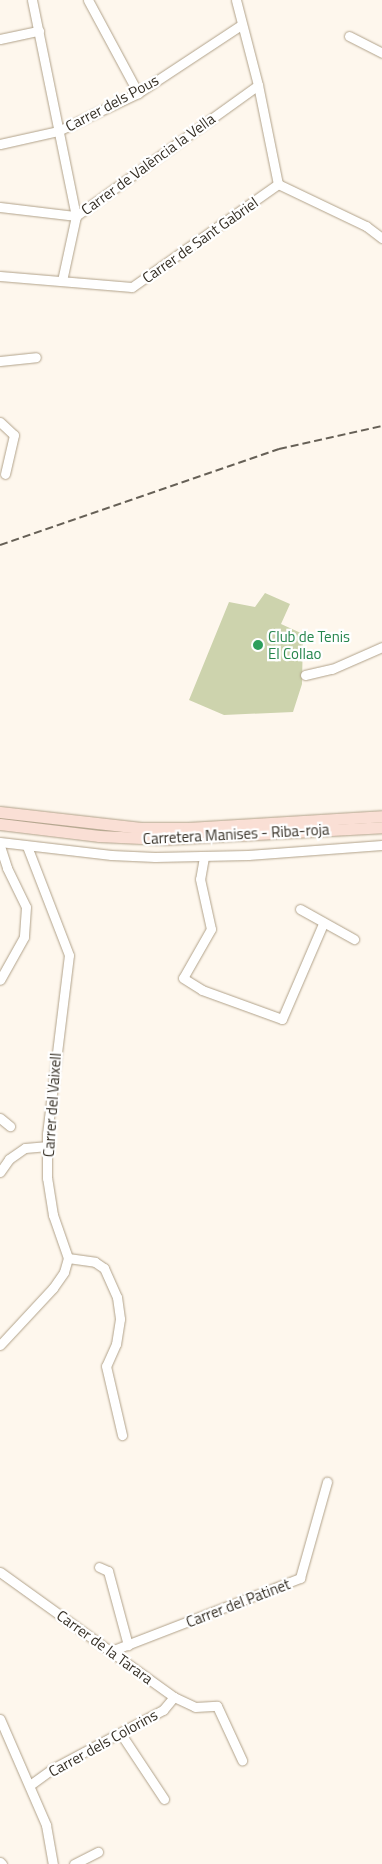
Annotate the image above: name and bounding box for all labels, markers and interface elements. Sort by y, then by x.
street label: Carrer dels Pous [62,71,162,135]
street label: Carrer de València la Vella [78,109,218,219]
street label: Carrer de Sant Gabriel [139,193,261,287]
place label: Club de Tenis El Collao [268,627,350,662]
marker: Club de Tenis El Collao [252,639,264,651]
street label: Carretera Manises - Riba-roja [142,820,330,848]
street label: Carrer del Vaixell [39,1052,65,1158]
street label: Carrer del Patinet [183,1575,293,1631]
street label: Carrer de la Tarara [53,1606,157,1688]
street label: Carrer dels Colorins [45,1706,161,1780]

